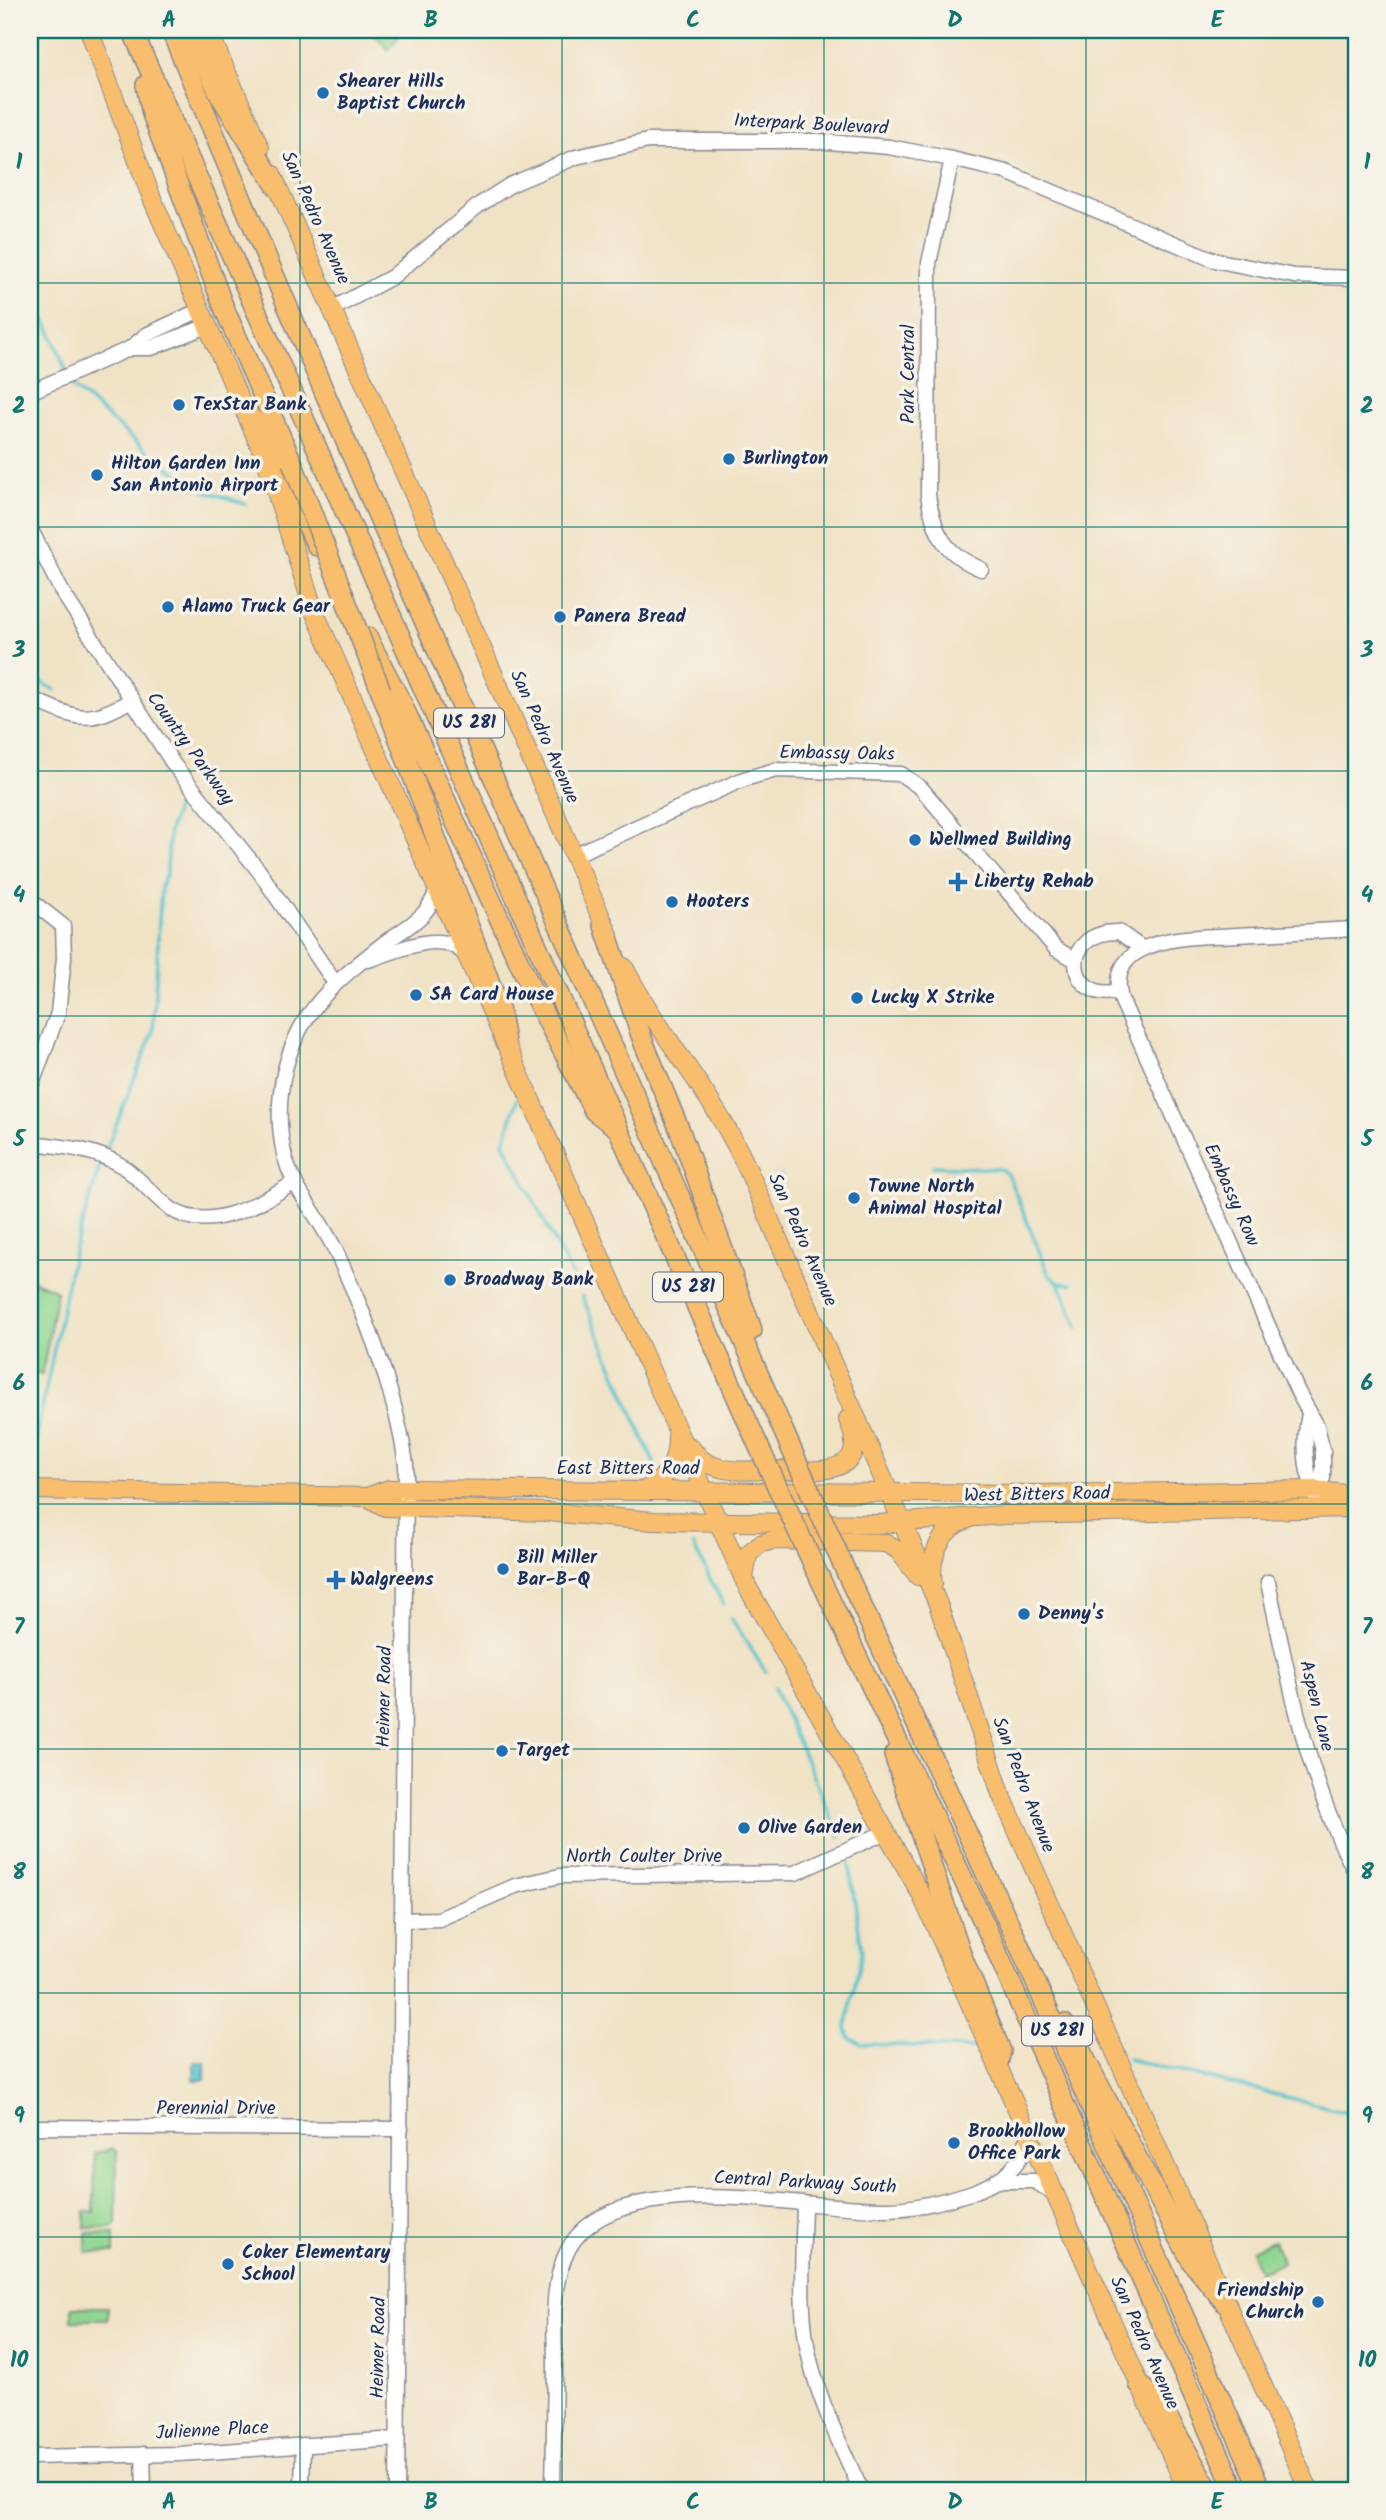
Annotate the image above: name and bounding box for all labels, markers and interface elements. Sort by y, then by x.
text: A [162,3,176,39]
text: B [424,3,438,39]
text: C [686,3,700,39]
text: D [947,3,963,39]
text: E [1211,3,1225,39]
place label: Shearer Hills Baptist Church [337,67,466,119]
marker: Shearer Hills Baptist Church [315,85,331,101]
street label: Interpark Boulevard [733,106,890,144]
text: 1 [16,145,23,181]
text: 1 [1364,145,1371,181]
street label: San Pedro Avenue [272,146,358,290]
street label: Park Central [894,324,924,424]
text: 2 [12,389,26,425]
text: 2 [1360,389,1374,425]
place label: TexStar Bank [193,390,307,420]
marker: TexStar Bank [171,397,187,413]
place label: Burlington [743,444,828,474]
place label: Hilton Garden Inn San Antonio Airport [111,449,279,501]
marker: Burlington [721,451,737,467]
marker: Hilton Garden Inn San Antonio Airport [89,467,105,483]
place label: Alamo Truck Gear [182,592,331,622]
marker: Alamo Truck Gear [160,599,176,615]
place label: Panera Bread [574,602,686,632]
marker: Panera Bread [552,609,568,625]
text: 3 [12,633,26,669]
text: 3 [1360,633,1374,669]
street label: San Pedro Avenue [501,665,587,809]
street label: Country Parkway [138,686,242,813]
road number: US 281 [434,708,504,738]
street label: Embassy Oaks [779,738,895,770]
place label: Wellmed Building [929,825,1072,855]
marker: Wellmed Building [907,832,923,848]
place label: Liberty Rehab [974,867,1094,897]
marker: Liberty Rehab [948,872,968,892]
text: 4 [13,878,26,914]
text: 4 [1361,878,1374,914]
place label: Hooters [686,887,749,917]
marker: Hooters [664,894,680,910]
place label: SA Card House [430,980,554,1010]
place label: Lucky X Strike [871,983,994,1013]
marker: SA Card House [408,987,424,1003]
marker: Lucky X Strike [849,990,865,1006]
text: 5 [12,1122,27,1158]
text: 5 [1360,1122,1375,1158]
street label: Embassy Row [1195,1138,1267,1252]
street label: San Pedro Avenue [759,1168,845,1312]
place label: Towne North Animal Hospital [868,1172,1002,1224]
marker: Towne North Animal Hospital [846,1190,862,1206]
place label: Broadway Bank [464,1265,594,1295]
marker: Broadway Bank [442,1272,458,1288]
road number: US 281 [653,1272,723,1302]
text: 6 [13,1366,25,1402]
text: 6 [1361,1366,1373,1402]
street label: East Bitters Road [556,1454,700,1484]
street label: West Bitters Road [964,1479,1111,1511]
place label: Bill Miller Bar-B-Q [517,1543,598,1595]
marker: Bill Miller Bar-B-Q [495,1561,511,1577]
place label: Walgreens [350,1565,434,1595]
marker: Walgreens [328,1572,344,1588]
place label: Denny's [1038,1599,1104,1629]
marker: Denny's [1016,1606,1032,1622]
text: 7 [14,1610,26,1646]
text: 7 [1362,1610,1374,1646]
street label: Heimer Road [369,1645,401,1748]
street label: Aspen Lane [1290,1657,1342,1755]
street label: San Pedro Avenue [983,1713,1063,1858]
place label: Target [516,1736,570,1766]
marker: Target [494,1743,510,1759]
place label: Olive Garden [758,1813,862,1843]
marker: Olive Garden [736,1820,752,1836]
street label: North Coulter Drive [566,1842,723,1872]
text: 8 [12,1855,26,1891]
text: 8 [1360,1855,1374,1891]
road number: US 281 [1022,2017,1092,2046]
street label: Perennial Drive [156,2094,276,2124]
text: 9 [13,2099,25,2135]
text: 9 [1361,2099,1373,2135]
place label: Brookhollow Office Park [968,2117,1066,2169]
marker: Brookhollow Office Park [946,2135,962,2151]
street label: Central Parkway South [713,2163,897,2203]
place label: Coker Elementary School [242,2238,391,2290]
marker: Coker Elementary School [220,2256,236,2272]
street label: San Pedro Avenue [1101,2271,1187,2415]
place label: Friendship Church [1217,2276,1304,2328]
marker: Friendship Church [1310,2294,1326,2310]
street label: Heimer Road [363,2296,395,2399]
text: 10 [10,2343,29,2379]
text: 10 [1358,2343,1377,2379]
street label: Julienne Place [155,2413,270,2449]
text: A [162,2485,176,2520]
text: B [424,2485,438,2520]
text: C [686,2485,700,2520]
text: D [947,2485,963,2520]
text: E [1211,2485,1225,2520]

